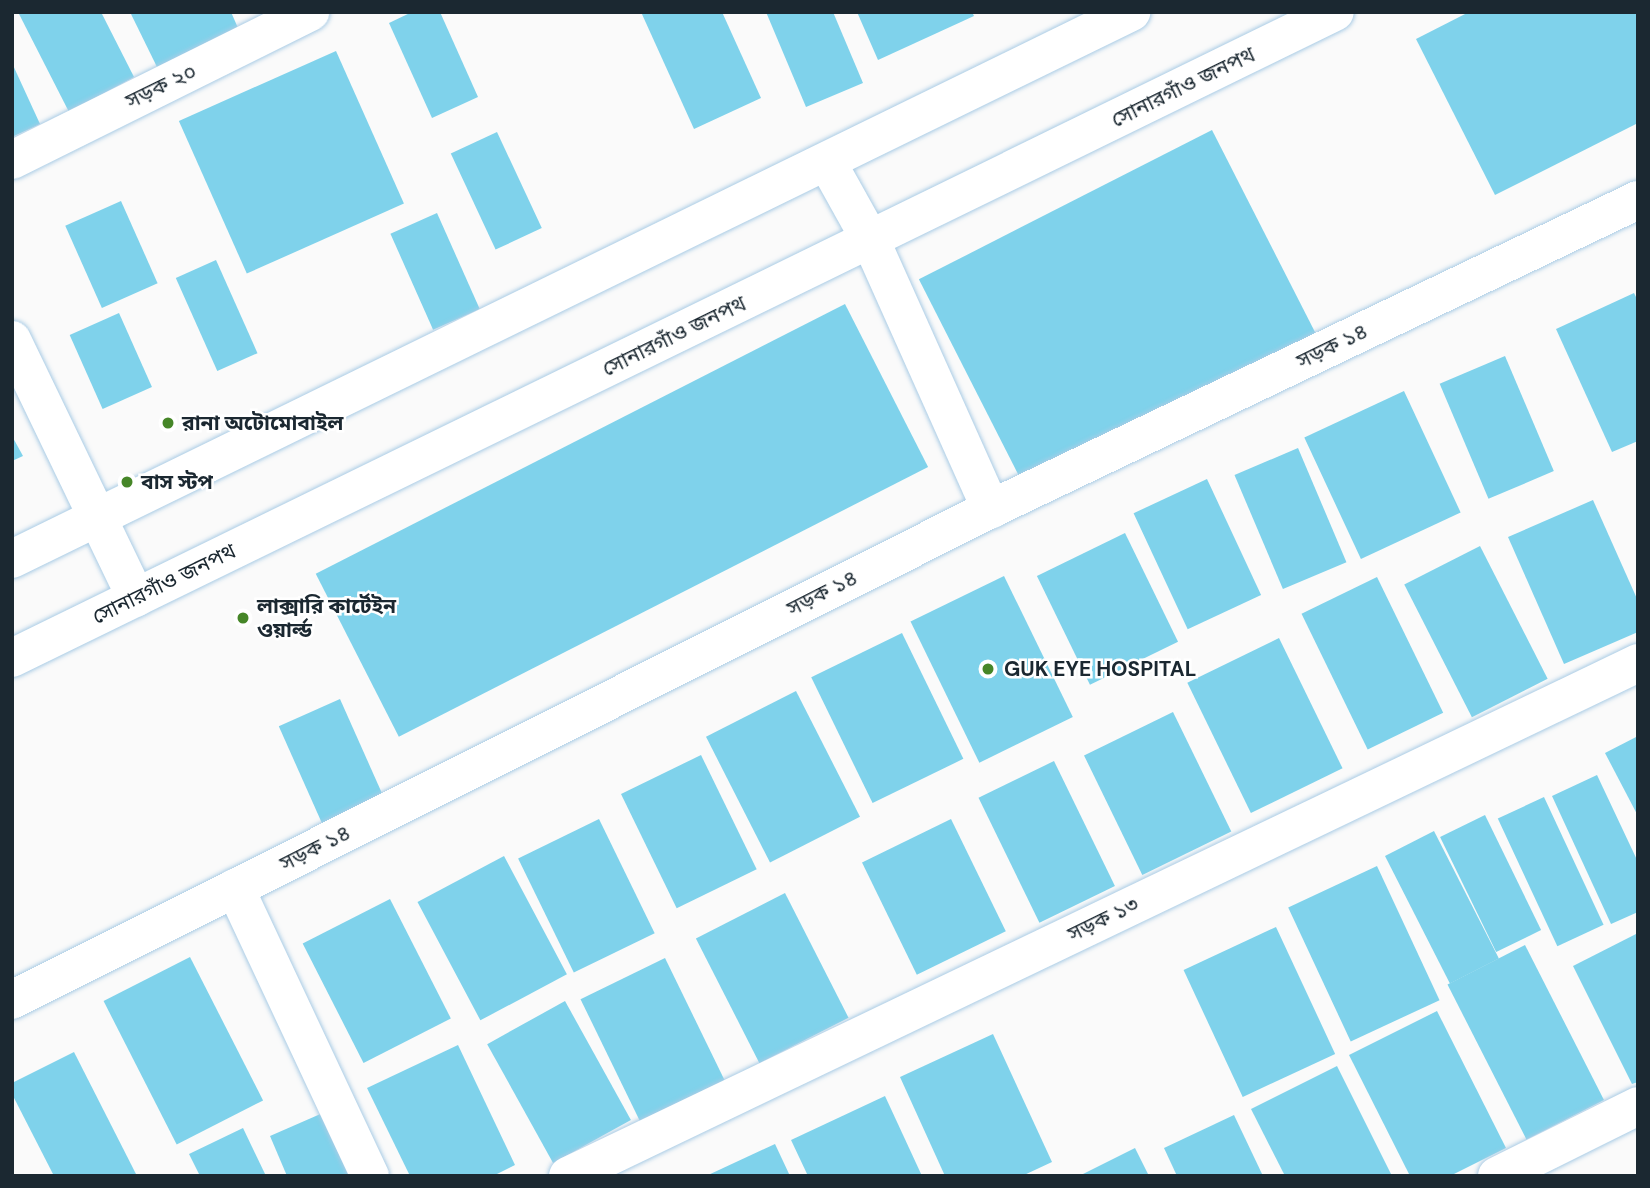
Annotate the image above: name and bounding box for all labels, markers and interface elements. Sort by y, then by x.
street label: সোনারগাঁও জনপথ [1107,41,1259,133]
street label: সড়ক ২০ [122,58,200,114]
street label: সোনারগাঁও জনপথ [598,290,750,382]
street label: সড়ক ১৪ [1293,318,1371,374]
place label: রানা অটোমোবাইল [182,410,343,436]
marker: রানা অটোমোবাইল [160,415,176,431]
place label: বাস স্টপ [141,469,213,495]
marker: বাস স্টপ [119,474,135,490]
street label: সোনারগাঁও জনপথ [88,538,240,630]
street label: সড়ক ১৪ [783,565,861,621]
place label: লাক্সারি কার্টেইন ওয়ার্ল্ড [257,593,396,643]
marker: লাক্সারি কার্টেইন ওয়ার্ল্ড [235,610,251,626]
place label: GUK EYE HOSPITAL [1004,656,1196,682]
marker: GUK EYE HOSPITAL [978,659,998,679]
street label: সড়ক ১৪ [276,820,354,876]
street label: সড়ক ১৩ [1064,891,1142,947]

